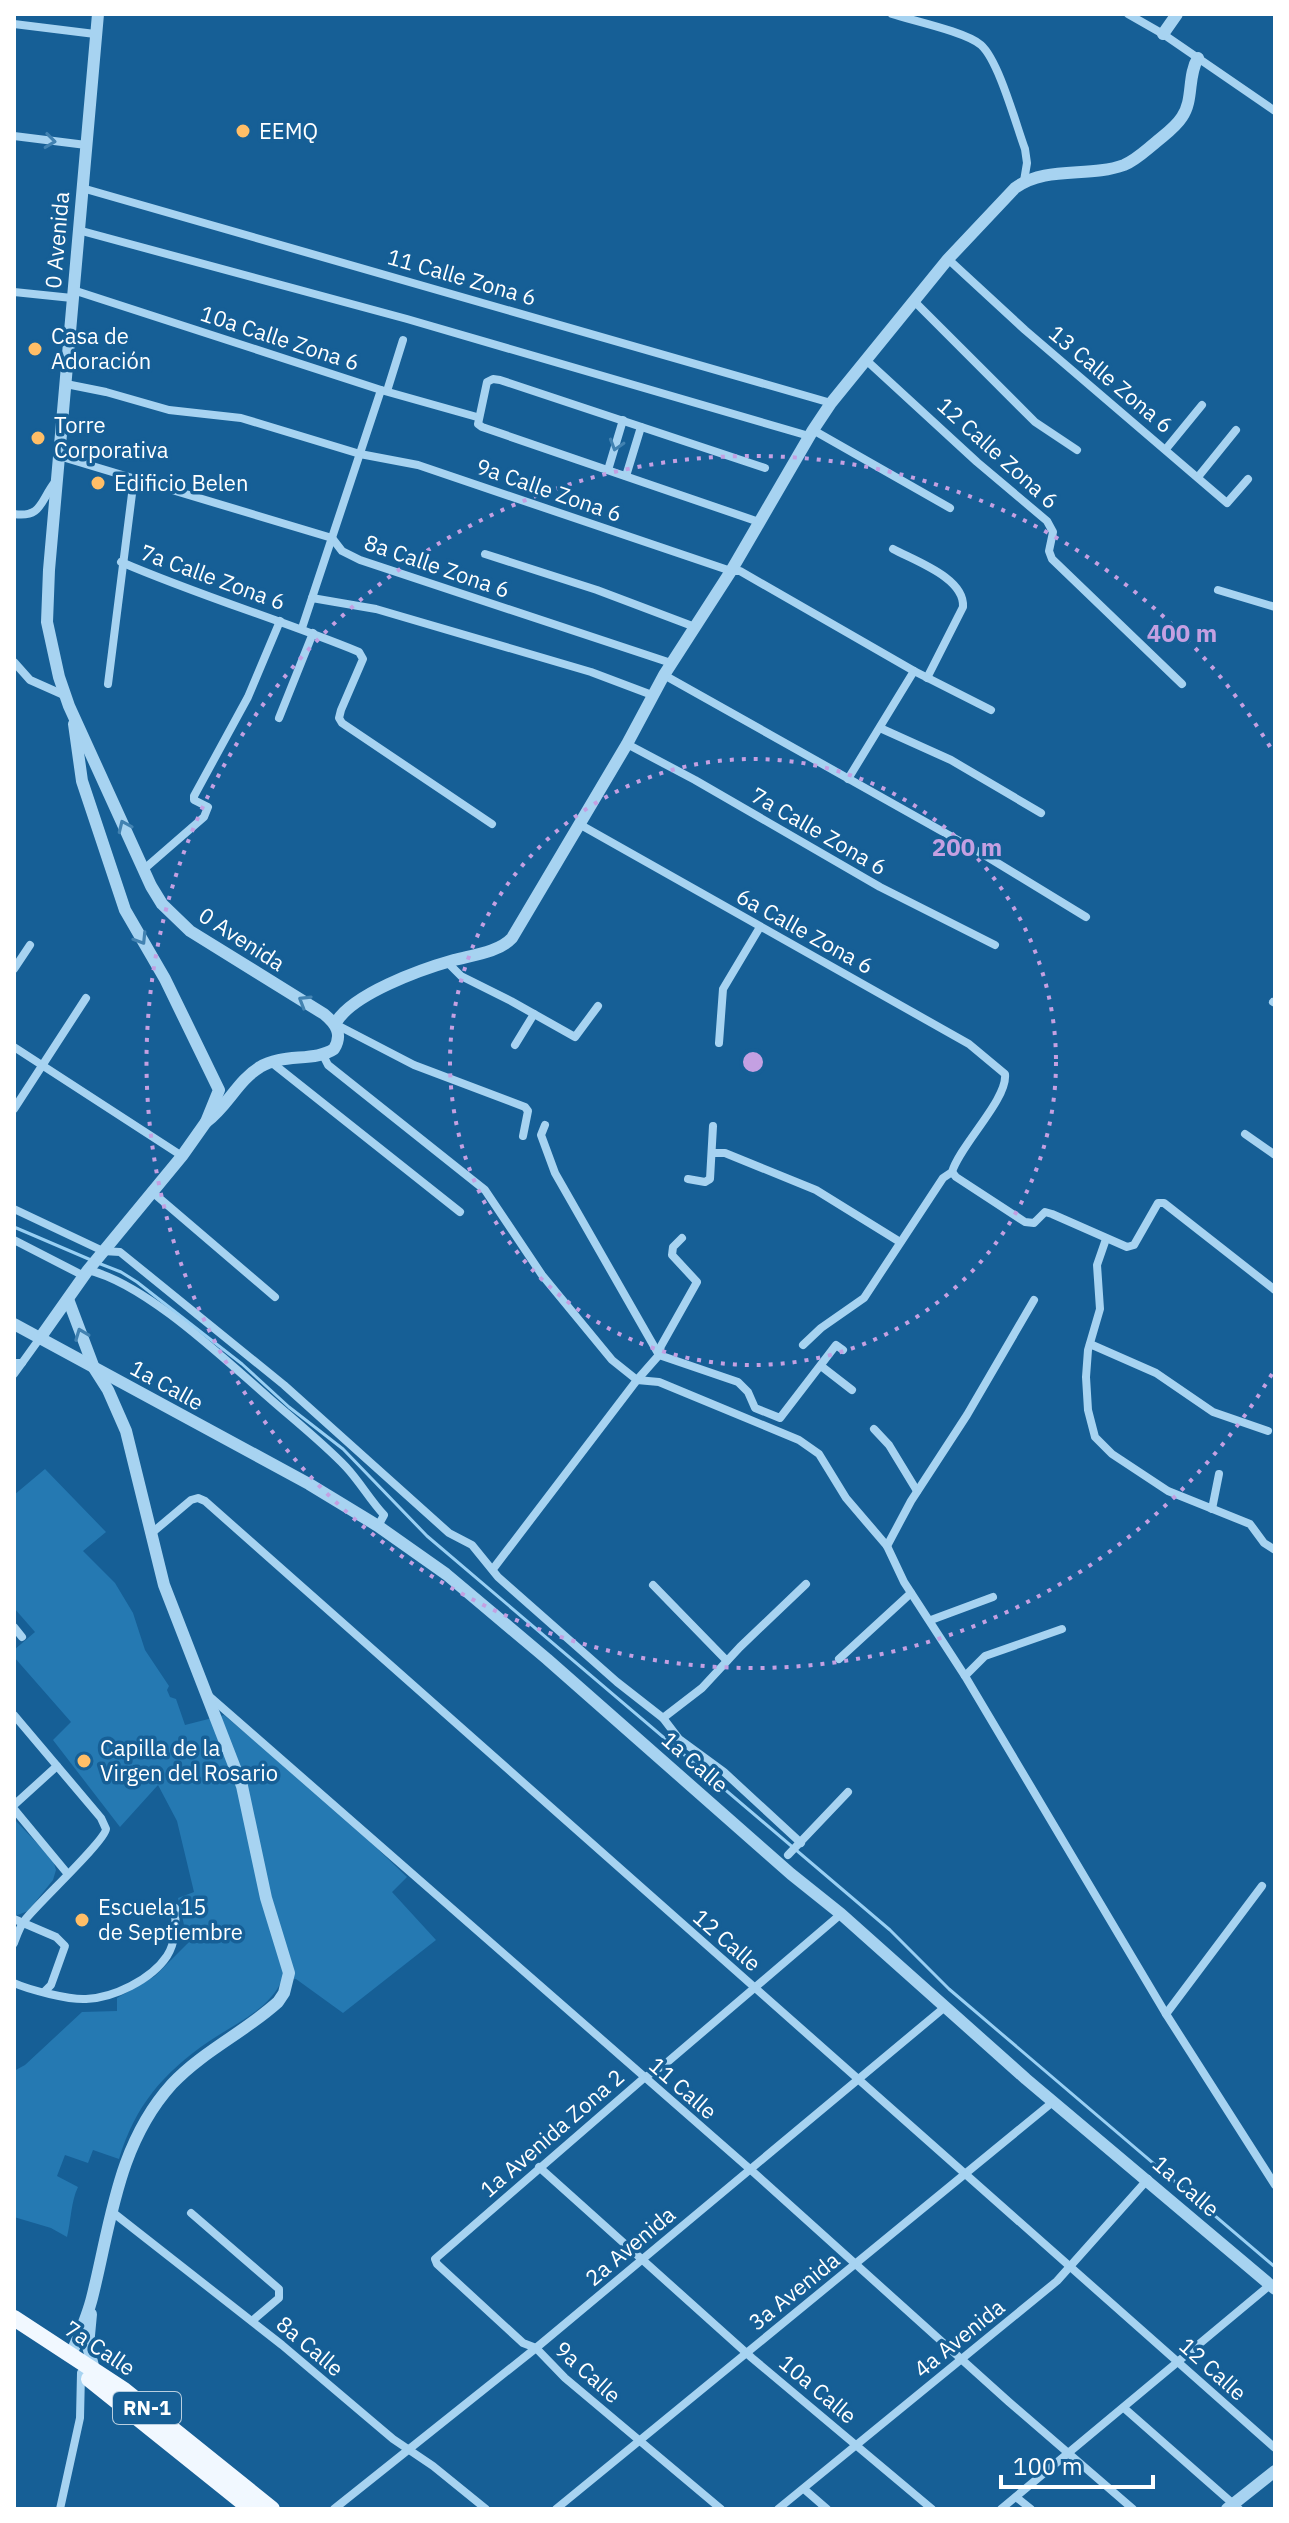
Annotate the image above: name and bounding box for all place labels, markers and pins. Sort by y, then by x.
place label: EEMQ [259,116,318,145]
marker: EEMQ [234,122,252,140]
place label: Casa de Adoración [51,321,151,375]
marker: Casa de Adoración [26,340,44,358]
place label: Torre Corporativa [54,410,169,464]
marker: Torre Corporativa [29,429,47,447]
place label: Edificio Belen [114,468,248,497]
marker: Edificio Belen [89,474,107,492]
centre of rings [739,1048,767,1076]
place label: Capilla de la Virgen del Rosario [100,1733,278,1787]
marker: Capilla de la Virgen del Rosario [75,1752,93,1770]
place label: Escuela 15 de Septiembre [98,1892,243,1946]
marker: Escuela 15 de Septiembre [73,1911,91,1929]

